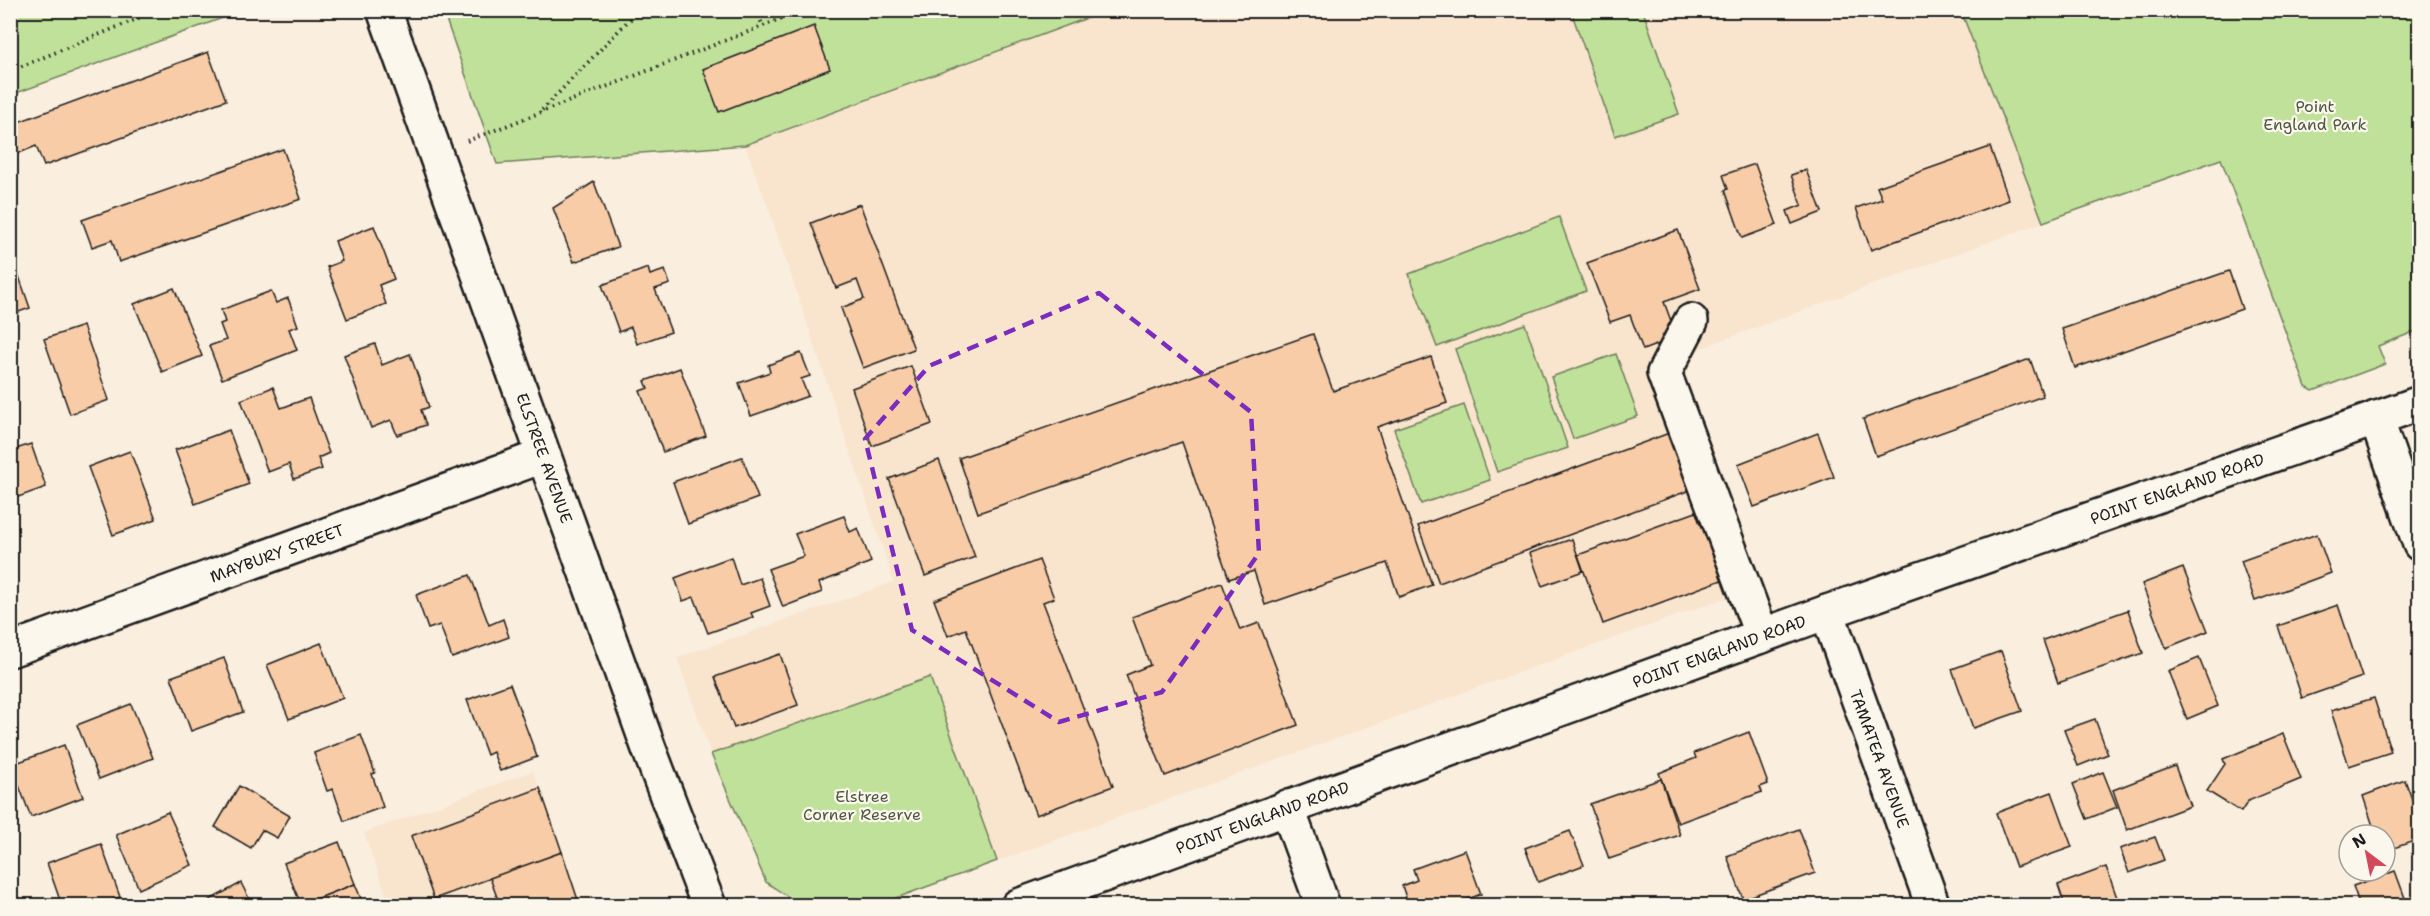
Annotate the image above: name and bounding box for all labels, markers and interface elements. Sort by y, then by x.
park label: Point England Park [2263,96,2367,135]
street label: ELSTREE AVENUE [512,390,578,526]
street label: POINT ENGLAND ROAD [2087,448,2267,529]
street label: MAYBURY STREET [207,519,347,587]
street label: POINT ENGLAND ROAD [1629,610,1809,692]
street label: TAMATEA AVENUE [1845,687,1915,831]
street label: POINT ENGLAND ROAD [1173,776,1352,858]
park label: Elstree Corner Reserve [803,786,921,825]
north arrow [2337,823,2397,883]
text: N [2348,828,2370,853]

